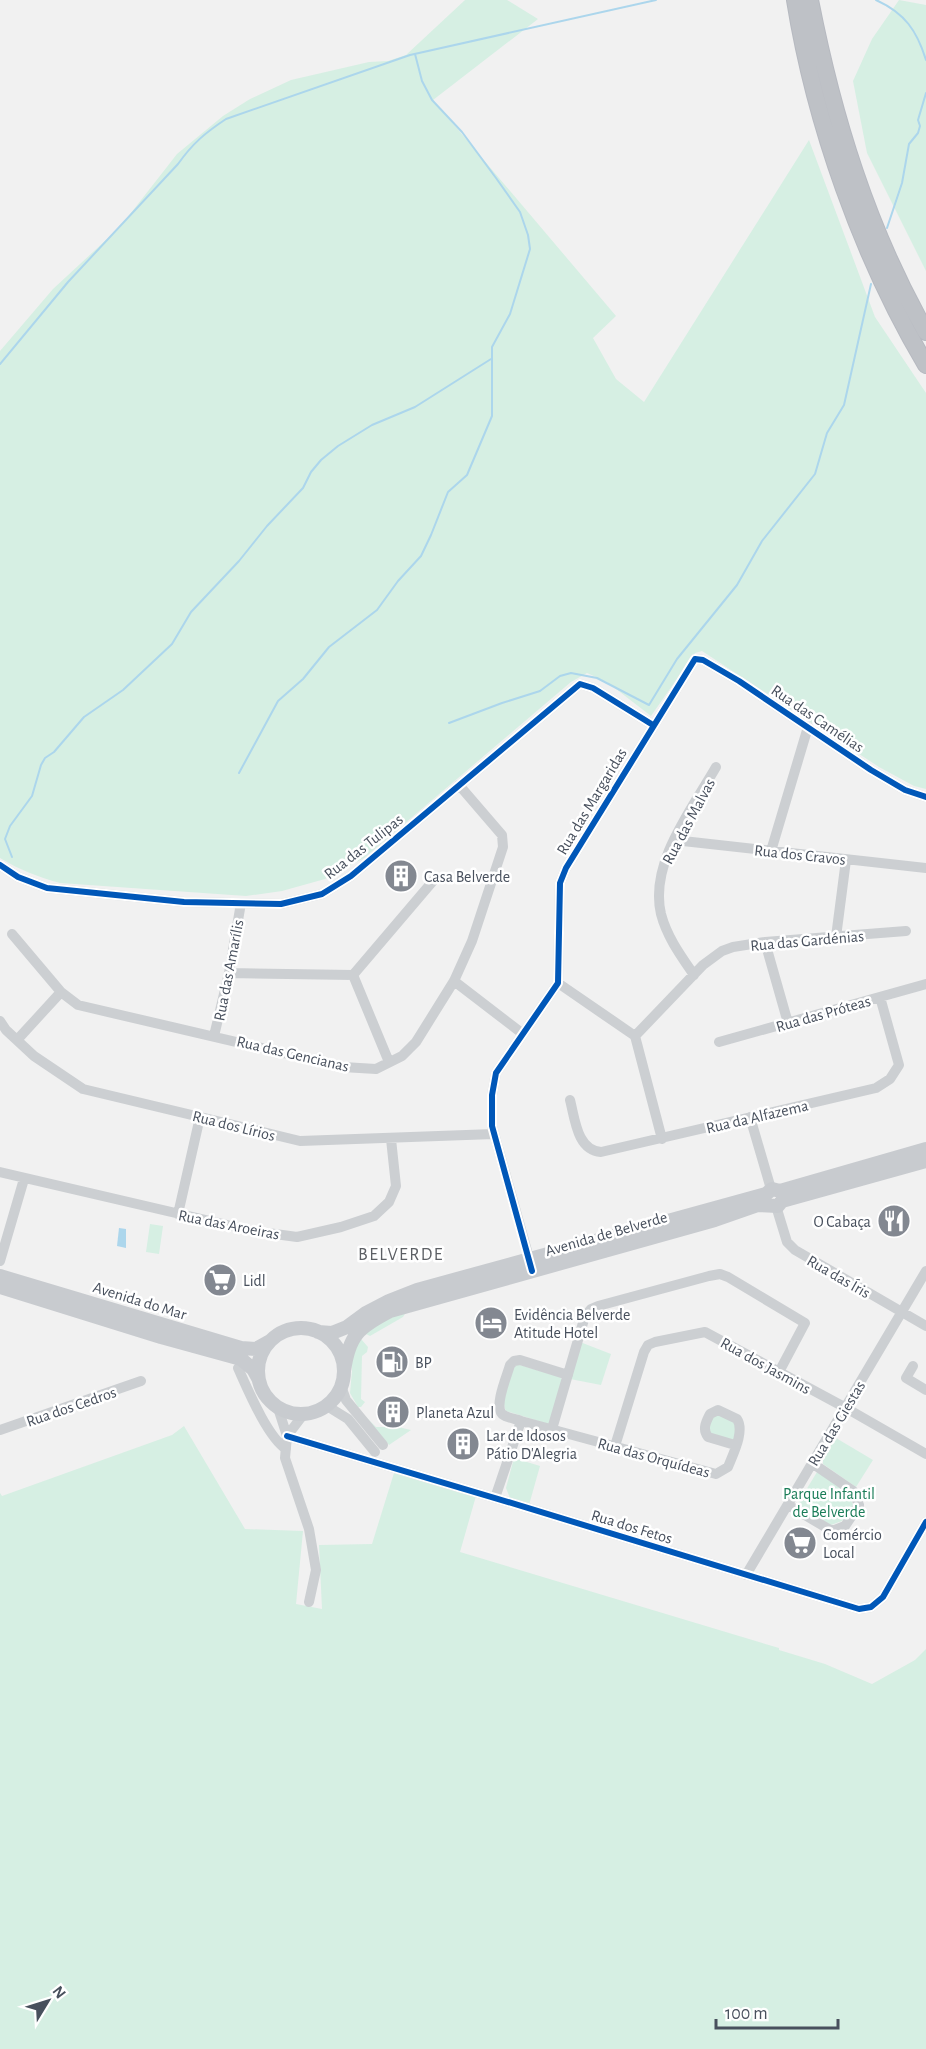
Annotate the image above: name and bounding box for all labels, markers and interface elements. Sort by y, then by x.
street label: Rua das Camélias [768,682,867,756]
street label: Rua das Margaridas [554,745,630,858]
street label: Rua das Malvas [660,776,718,867]
street label: Rua das Tulipas [321,811,406,882]
street label: Rua dos Cravos [753,842,847,868]
building icon: Casa Belverde [383,858,419,894]
place label: Casa Belverde [424,869,510,885]
street label: Rua das Amarílis [211,918,247,1022]
street label: Rua das Gardénias [750,928,865,954]
street label: Rua das Próteas [774,993,872,1035]
street label: Rua das Gencianas [235,1033,351,1075]
street label: Rua da Alfazema [705,1097,810,1137]
street label: Rua dos Lírios [191,1108,277,1144]
restaurant icon: O Cabaça [876,1203,912,1239]
street label: Rua das Aroeiras [177,1207,281,1243]
street label: Avenida de Belverde [543,1209,669,1259]
place label: O Cabaça [813,1214,871,1230]
district label: BELVERDE [358,1246,444,1264]
street label: Rua das Íris [804,1251,874,1301]
supermarket icon: Lidl [202,1262,238,1298]
place label: Lidl [243,1273,266,1289]
street label: Avenida do Mar [91,1279,189,1323]
hotel icon: Evidência Belverde Atitude Hotel [473,1305,509,1341]
place label: Evidência Belverde Atitude Hotel [514,1307,630,1341]
street label: Rua dos Jasmins [718,1335,813,1397]
fuel station icon: BP [374,1344,410,1380]
place label: BP [415,1355,432,1371]
street label: Rua das Giestas [805,1378,869,1469]
street label: Rua dos Cedros [24,1384,118,1430]
building icon: Planeta Azul [375,1394,411,1430]
place label: Planeta Azul [416,1405,494,1421]
building icon: Lar de Idosos Pátio D'Alegria [445,1426,481,1462]
place label: Lar de Idosos Pátio D'Alegria [486,1428,577,1462]
street label: Rua das Orquídeas [596,1435,712,1481]
park label: Parque Infantil de Belverde [783,1486,875,1520]
street label: Rua dos Fetos [589,1507,674,1547]
supermarket icon: Comércio Local [782,1525,818,1561]
place label: Comércio Local [823,1527,882,1561]
north arrow [18,1971,78,2031]
text: N [49,1983,69,2002]
scale bar [716,1992,838,2030]
text: 100 m [725,2005,768,2023]

